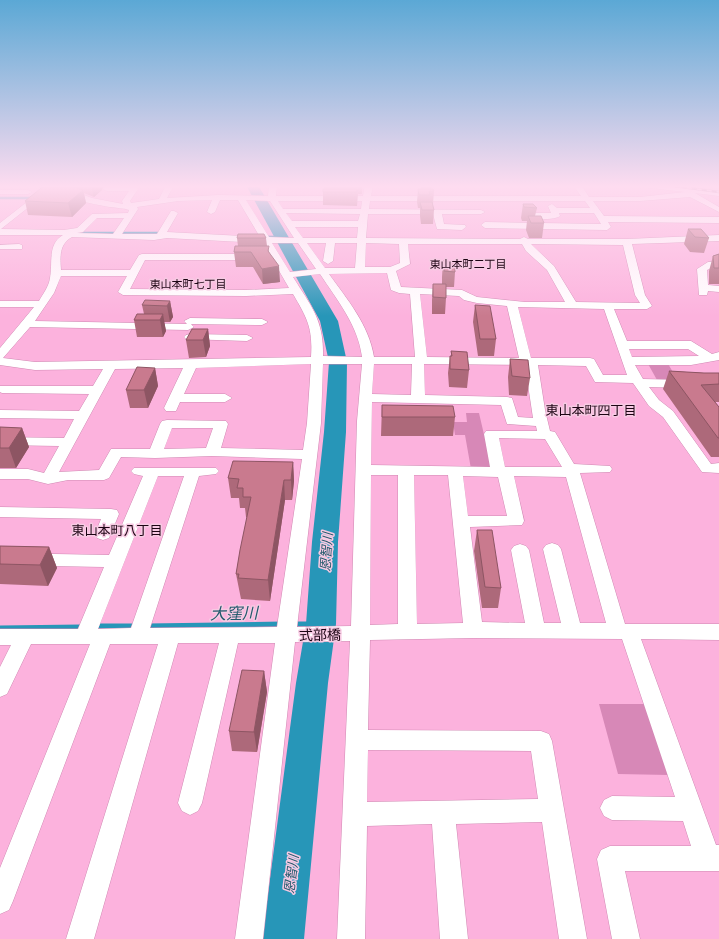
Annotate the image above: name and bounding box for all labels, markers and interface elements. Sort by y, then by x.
district label: 東山本町二丁目 [430,257,507,271]
district label: 東山本町七丁目 [150,277,227,291]
district label: 東山本町四丁目 [545,402,637,418]
district label: 東山本町八丁目 [71,522,163,538]
water label: 恩智川 [317,530,335,572]
water label: 大窪川 [210,603,260,623]
street label: 式部橋 [299,626,341,644]
water label: 恩智川 [281,852,302,894]

